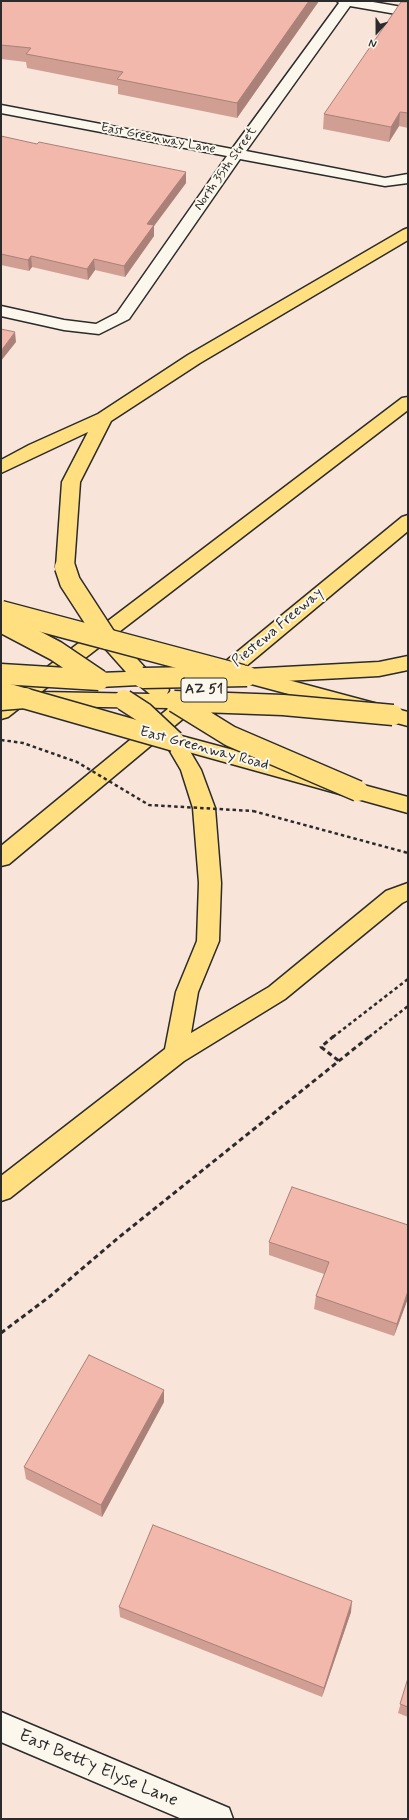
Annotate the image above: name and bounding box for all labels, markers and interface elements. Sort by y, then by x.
north arrow [357,12,397,52]
text: N [367,35,379,51]
street label: East Greenway Lane [99,120,217,158]
street label: North 35th Street [191,124,261,214]
street label: Piestewa Freeway [229,585,327,671]
road number: AZ 51 [181,678,227,702]
street label: East Greenway Road [138,723,270,775]
street label: East Betty Elyse Lane [15,1726,181,1812]

